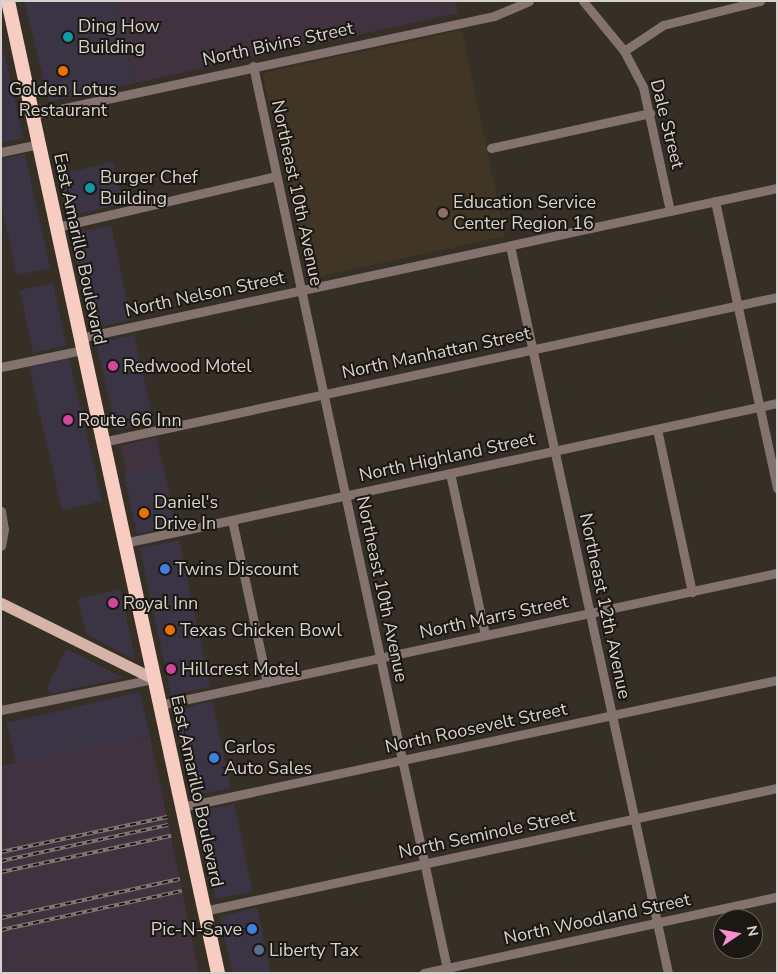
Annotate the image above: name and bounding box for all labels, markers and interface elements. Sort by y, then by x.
place label: Ding How Building [78,16,160,58]
street label: North Bivins Street [201,17,355,71]
marker: Ding How Building [62,31,74,43]
marker: Golden Lotus Restaurant [57,65,69,77]
street label: Dale Street [645,77,689,171]
place label: Golden Lotus Restaurant [9,79,117,122]
street label: Northeast 10th Avenue [267,98,327,288]
street label: East Amarillo Boulevard [49,151,111,347]
place label: Burger Chef Building [100,167,198,210]
marker: Burger Chef Building [84,182,96,194]
place label: Education Service Center Region 16 [453,192,596,234]
marker: Education Service Center Region 16 [437,207,449,219]
street label: North Nelson Street [123,267,287,321]
street label: North Manhattan Street [340,322,532,384]
place label: Redwood Motel [123,355,251,377]
marker: Redwood Motel [107,360,119,372]
place label: Route 66 Inn [78,409,182,431]
marker: Route 66 Inn [62,414,74,426]
street label: North Highland Street [357,428,537,486]
place label: Daniel's Drive In [154,492,218,534]
street label: Northeast 10th Avenue [352,494,412,684]
marker: Daniel's Drive In [138,507,150,519]
street label: Northeast 12th Avenue [575,511,635,701]
place label: Twins Discount [175,558,298,580]
marker: Twins Discount [159,563,171,575]
street label: North Marrs Street [418,591,570,643]
place label: Royal Inn [123,592,198,614]
marker: Royal Inn [107,597,119,609]
place label: Texas Chicken Bowl [180,619,342,641]
marker: Texas Chicken Bowl [164,624,176,636]
place label: Hillcrest Motel [181,658,300,680]
marker: Hillcrest Motel [165,663,177,675]
street label: East Amarillo Boulevard [166,693,228,889]
street label: North Roosevelt Street [383,698,569,758]
place label: Carlos Auto Sales [224,737,312,780]
marker: Carlos Auto Sales [208,752,220,764]
street label: North Seminole Street [397,805,577,863]
street label: North Woodland Street [502,889,692,949]
north arrow [713,909,763,959]
place label: Pic-N-Save [151,918,242,940]
marker: Pic-N-Save [246,923,258,935]
text: N [742,924,763,938]
place label: Liberty Tax [269,939,359,961]
marker: Liberty Tax [253,944,265,956]

